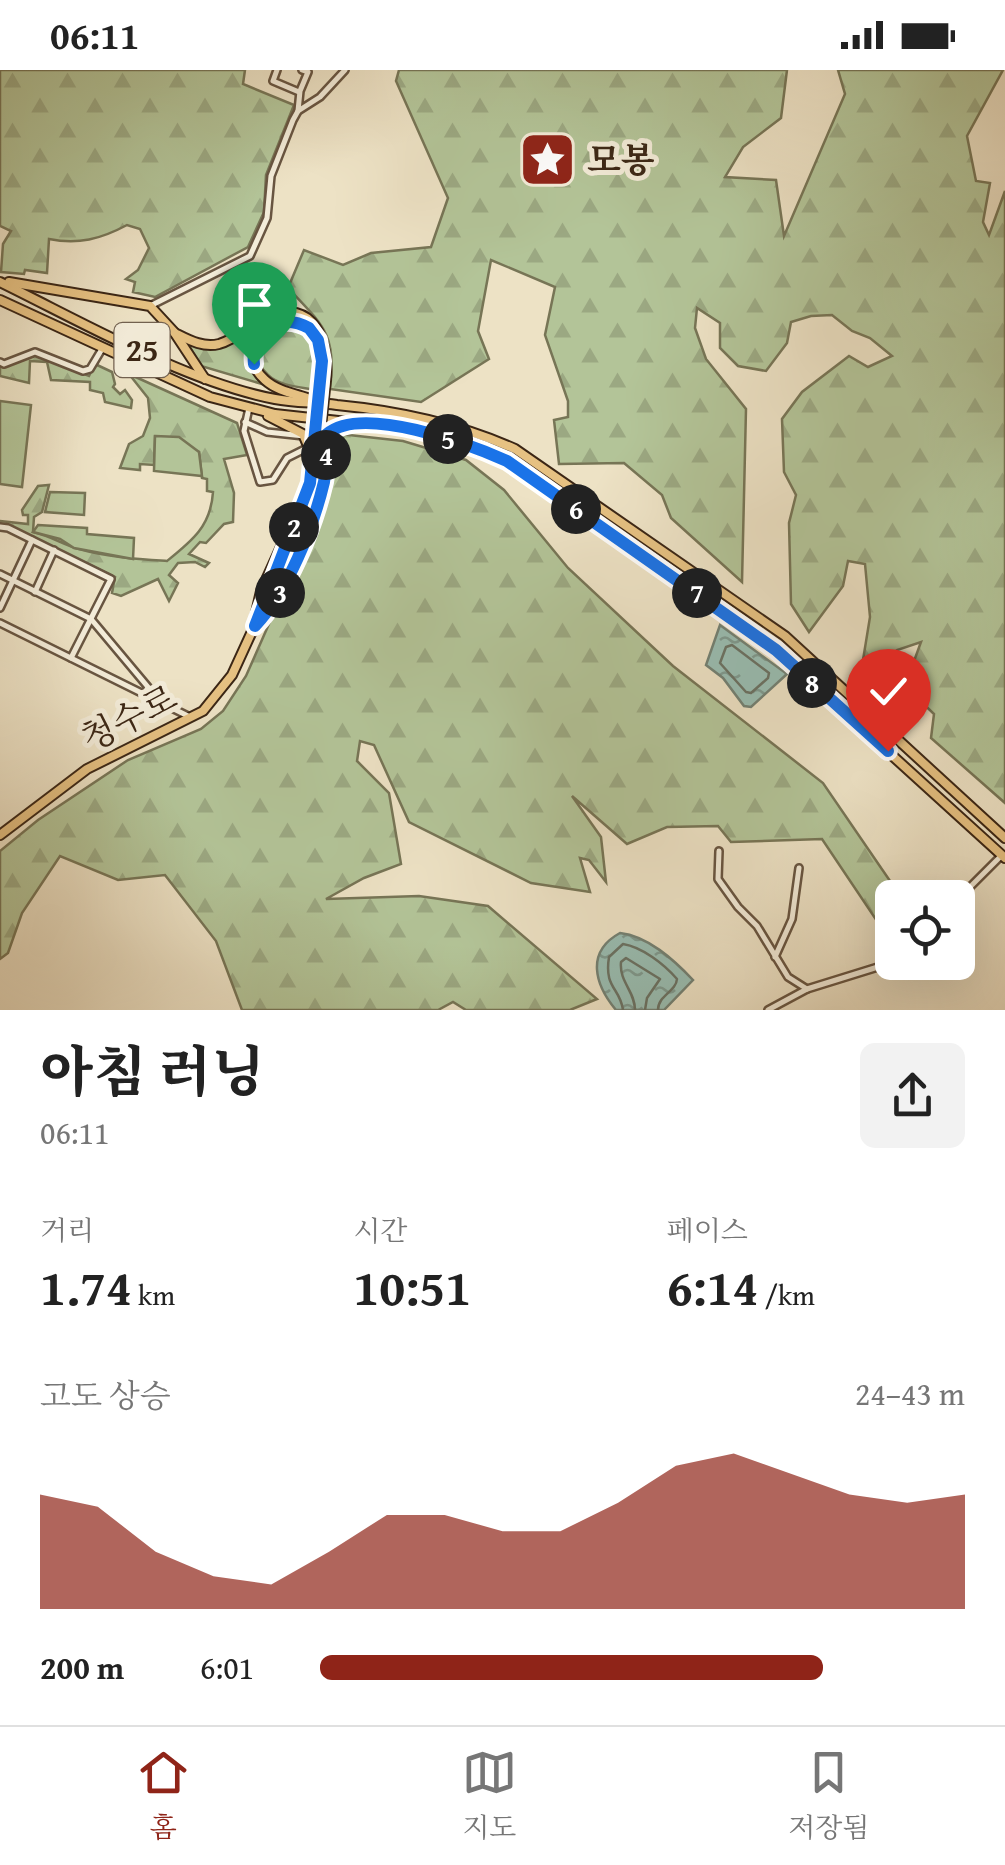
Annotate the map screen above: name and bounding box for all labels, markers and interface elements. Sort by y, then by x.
text: 06:11 [50,7,140,63]
place icon: 모봉 [518,130,578,190]
place label: 모봉 [587,134,655,185]
pin [212,262,297,365]
icon: arrive [227,277,282,332]
road number: 25 [114,323,170,377]
pin: 5 [423,414,473,464]
text: 5 [441,418,455,459]
pin: 4 [301,430,351,480]
text: 4 [319,434,333,475]
pin: 6 [551,484,601,534]
text: 6 [569,488,583,529]
pin: 2 [269,502,319,552]
text: 2 [287,506,301,547]
pin: 3 [255,568,305,618]
pin: 7 [672,568,722,618]
text: 3 [273,572,287,613]
text: 7 [690,572,704,613]
pin [846,649,931,752]
pin: 8 [787,658,837,708]
text: 8 [805,662,819,703]
icon: check [861,664,916,719]
street label: 청수로 [72,672,186,763]
map controls [875,880,975,980]
button: locate [875,880,975,980]
text: 아침 러닝 [40,1031,265,1111]
button: share [860,1043,965,1148]
text: 06:11 [40,1109,109,1156]
text: 거리 [40,1209,94,1250]
text: 시간 [353,1209,407,1250]
text: 페이스 [667,1209,748,1250]
text: 1.74 [40,1250,132,1323]
text: 10:51 [353,1250,471,1323]
text: 6:14 [667,1250,759,1323]
text: km [132,1274,175,1315]
text: /km [759,1274,815,1315]
text: 24–43 m [855,1370,965,1417]
text: 고도 상승 [40,1372,171,1419]
text: 200 m [40,1644,124,1691]
text: 6:01 [200,1644,254,1691]
tab: 홈 [136,1745,191,1847]
tab: 지도 [462,1745,517,1847]
tab: 저장됨 [788,1745,869,1847]

